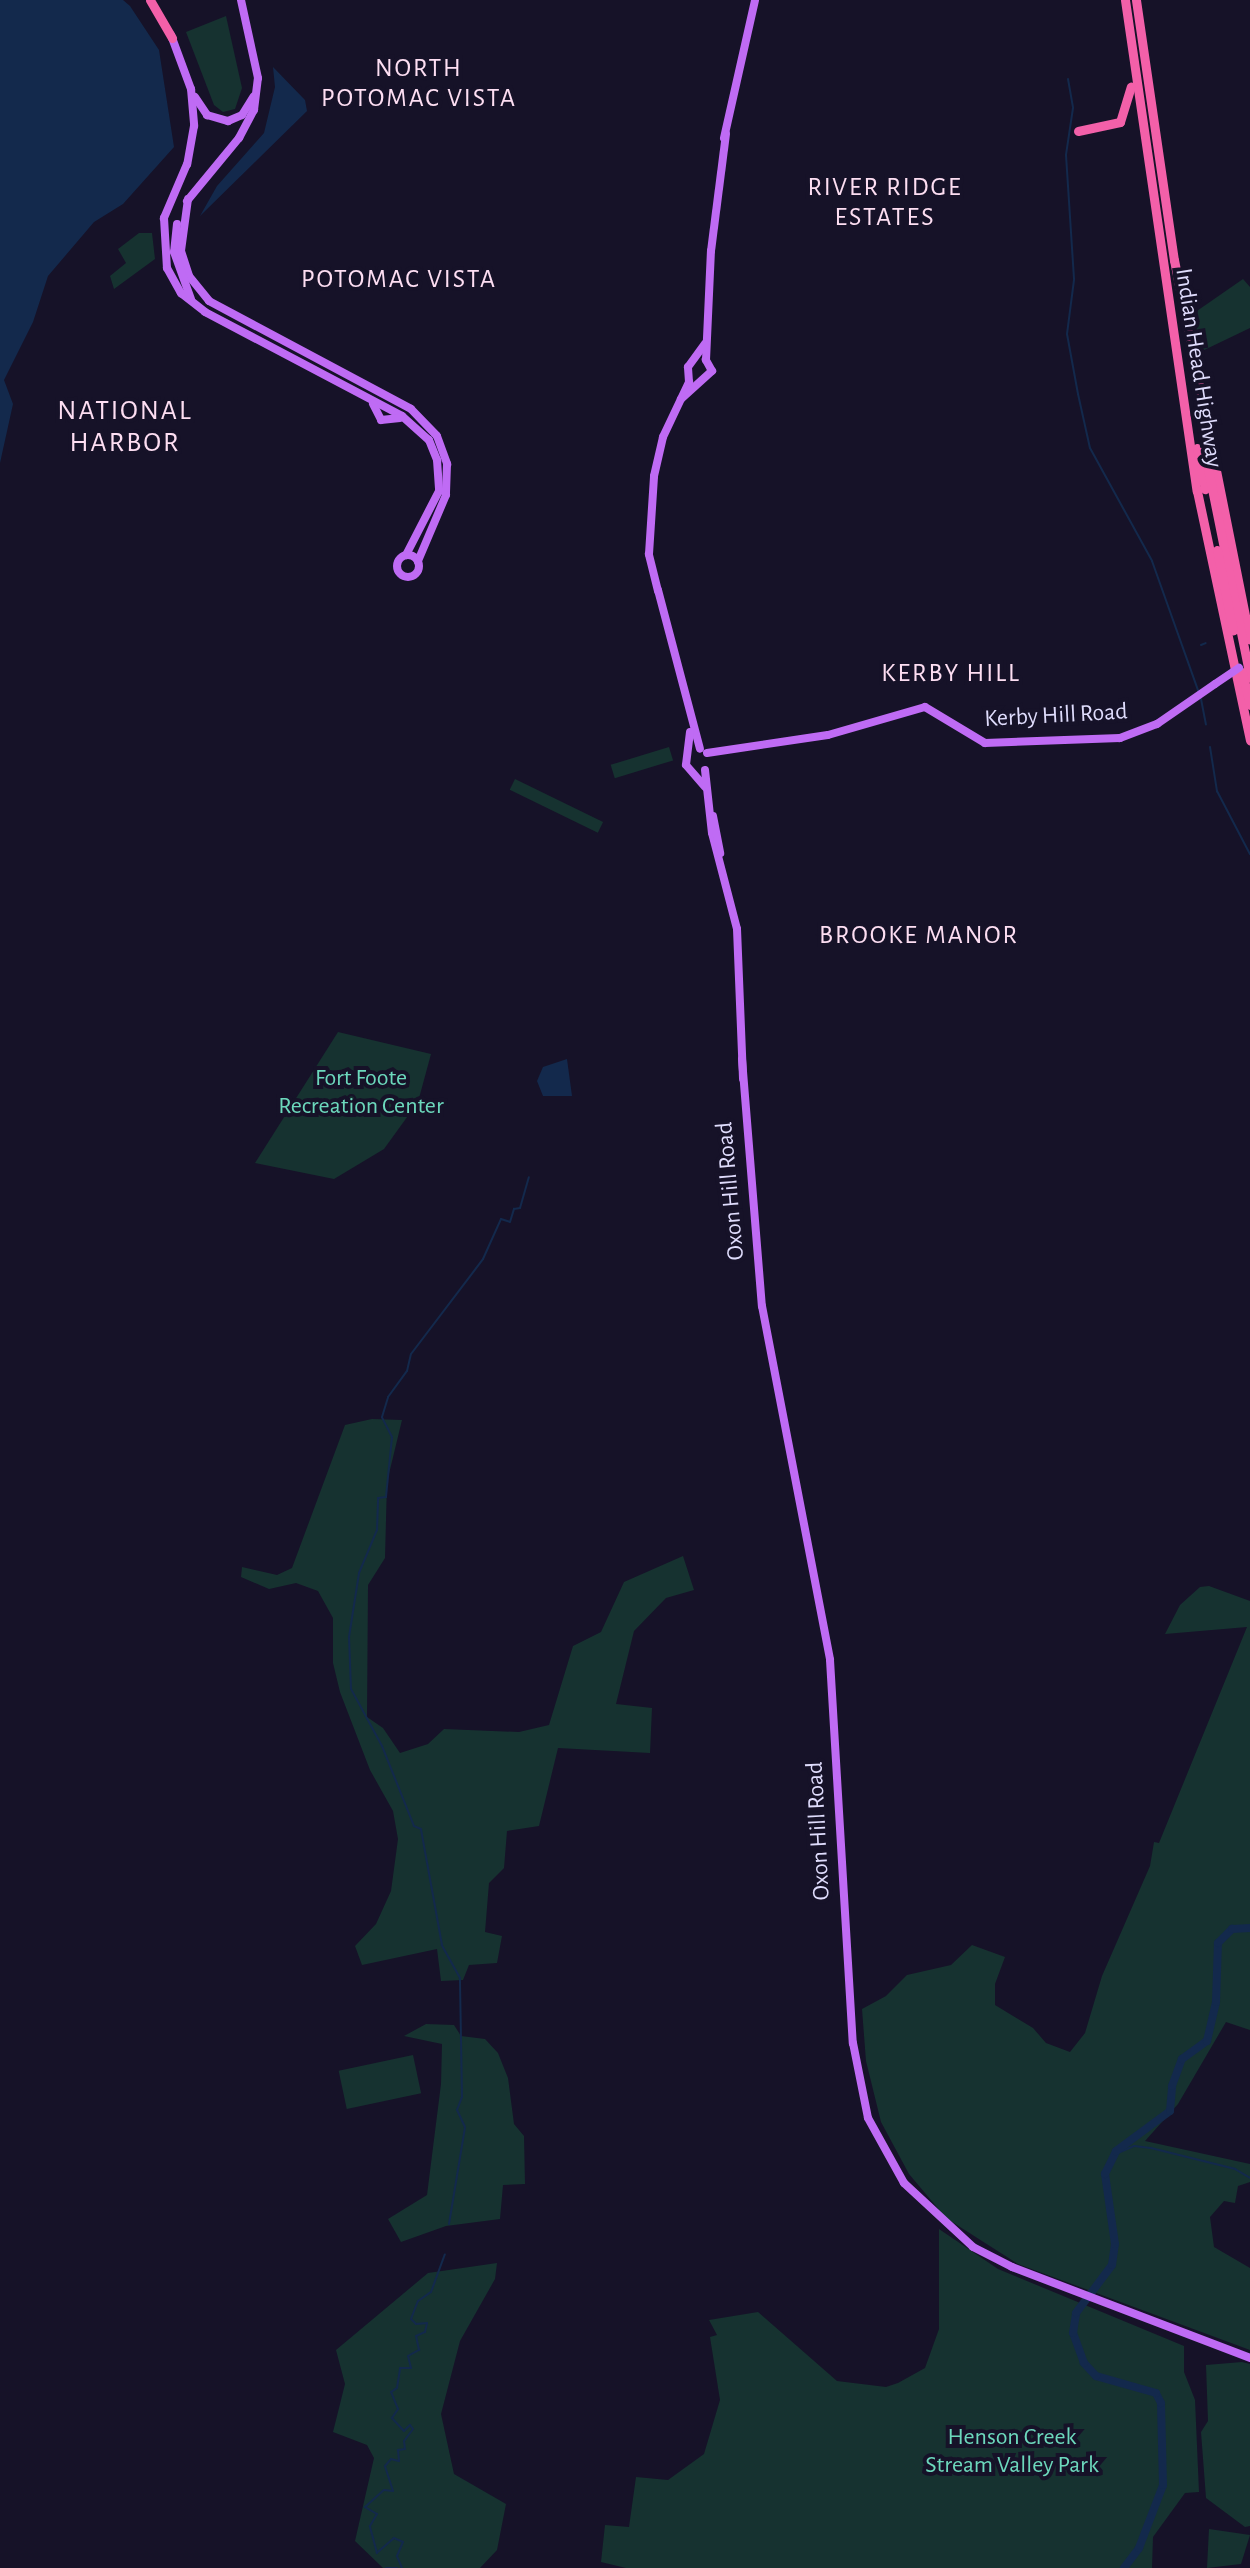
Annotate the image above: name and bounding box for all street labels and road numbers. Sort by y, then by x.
street label: Indian Head Highway [1168,266,1228,470]
street label: Kerby Hill Road [984,698,1128,734]
street label: Oxon Hill Road [711,1121,751,1261]
street label: Oxon Hill Road [801,1761,837,1901]

